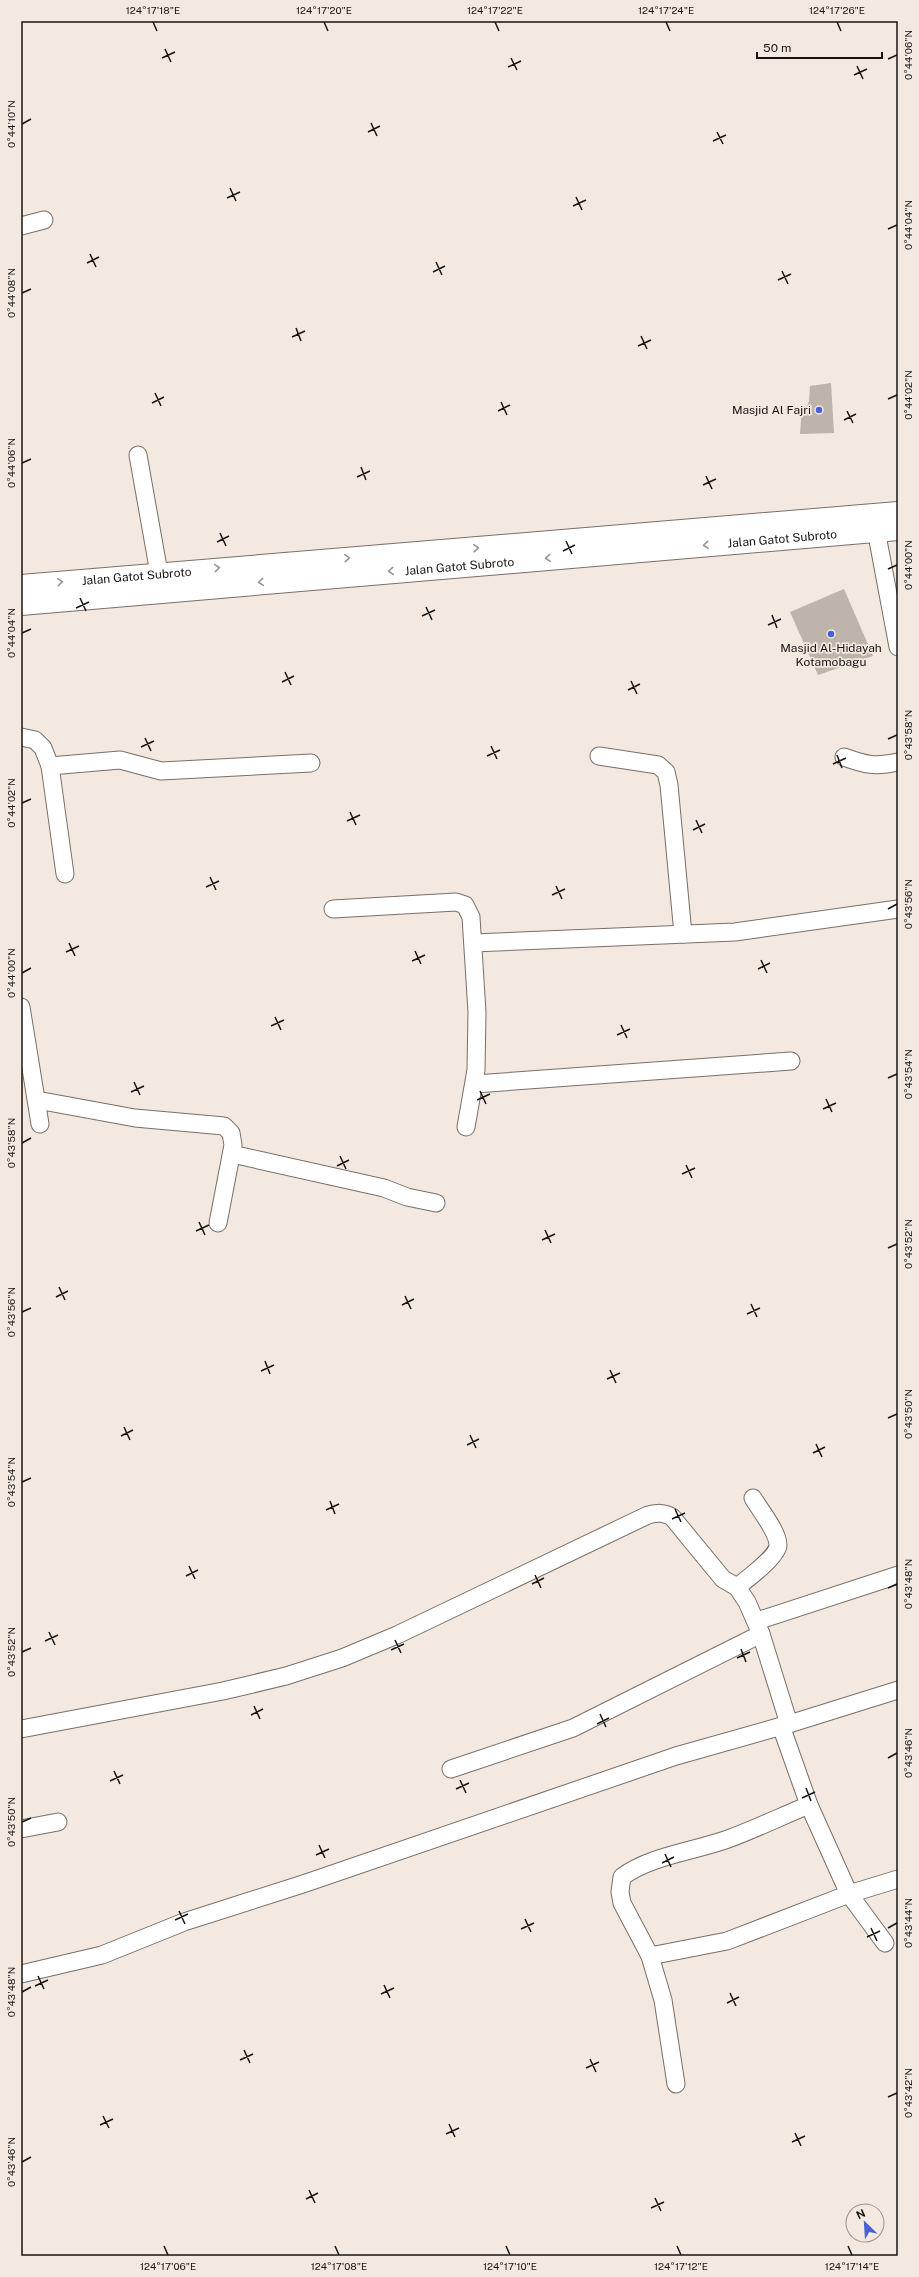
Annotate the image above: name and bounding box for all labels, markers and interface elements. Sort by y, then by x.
text: 124°17'18"E [126,4,180,16]
text: 124°17'20"E [296,4,352,16]
text: 124°17'22"E [467,4,523,16]
text: 124°17'24"E [638,4,694,16]
text: 124°17'26"E [809,4,865,16]
text: 0°44'06"N [902,30,914,80]
scale bar [757,34,882,60]
text: 50 m [763,41,791,55]
text: 0°44'10"N [5,100,17,148]
text: 0°44'04"N [902,200,914,250]
text: 0°44'08"N [5,268,17,318]
text: 0°44'02"N [902,370,914,420]
place label: Masjid Al Fajri [732,403,811,417]
marker: Masjid Al Fajri [814,405,824,415]
text: 0°44'06"N [5,438,17,488]
street label: Jalan Gatot Subroto [727,527,838,551]
one-way arrow [703,540,709,549]
text: 0°44'00"N [902,540,914,590]
one-way arrow [473,543,479,552]
one-way arrow [344,553,350,562]
one-way arrow [545,553,551,562]
street label: Jalan Gatot Subroto [404,555,515,578]
one-way arrow [214,564,220,573]
street label: Jalan Gatot Subroto [81,565,192,588]
one-way arrow [388,566,394,575]
one-way arrow [258,577,264,586]
one-way arrow [57,578,63,587]
text: 0°44'04"N [5,608,17,658]
marker: Masjid Al-Hidayah Kotamobagu [826,629,836,639]
place label: Masjid Al-Hidayah Kotamobagu [780,641,882,669]
text: 0°43'58"N [902,710,914,760]
text: 0°44'02"N [5,778,17,828]
text: 0°43'56"N [902,879,914,929]
text: 0°44'00"N [5,948,17,998]
text: 0°43'54"N [902,1049,914,1099]
text: 0°43'58"N [5,1118,17,1168]
text: 0°43'52"N [902,1219,914,1269]
text: 0°43'56"N [5,1287,17,1337]
text: 0°43'50"N [902,1389,914,1439]
text: 0°43'54"N [5,1457,17,1507]
text: 0°43'48"N [902,1559,914,1609]
text: 0°43'52"N [5,1627,17,1677]
text: 0°43'46"N [902,1728,914,1778]
text: 0°43'50"N [5,1797,17,1847]
text: 0°43'44"N [902,1898,914,1948]
text: 0°43'48"N [5,1967,17,2017]
text: 0°43'42"N [902,2068,914,2118]
text: 0°43'46"N [5,2137,17,2187]
north arrow [845,2203,885,2243]
text: N [854,2207,867,2221]
text: 124°17'06"E [140,2260,196,2272]
text: 124°17'08"E [311,2260,367,2272]
text: 124°17'10"E [483,2260,537,2272]
text: 124°17'12"E [654,2260,708,2272]
text: 124°17'14"E [825,2260,879,2272]

